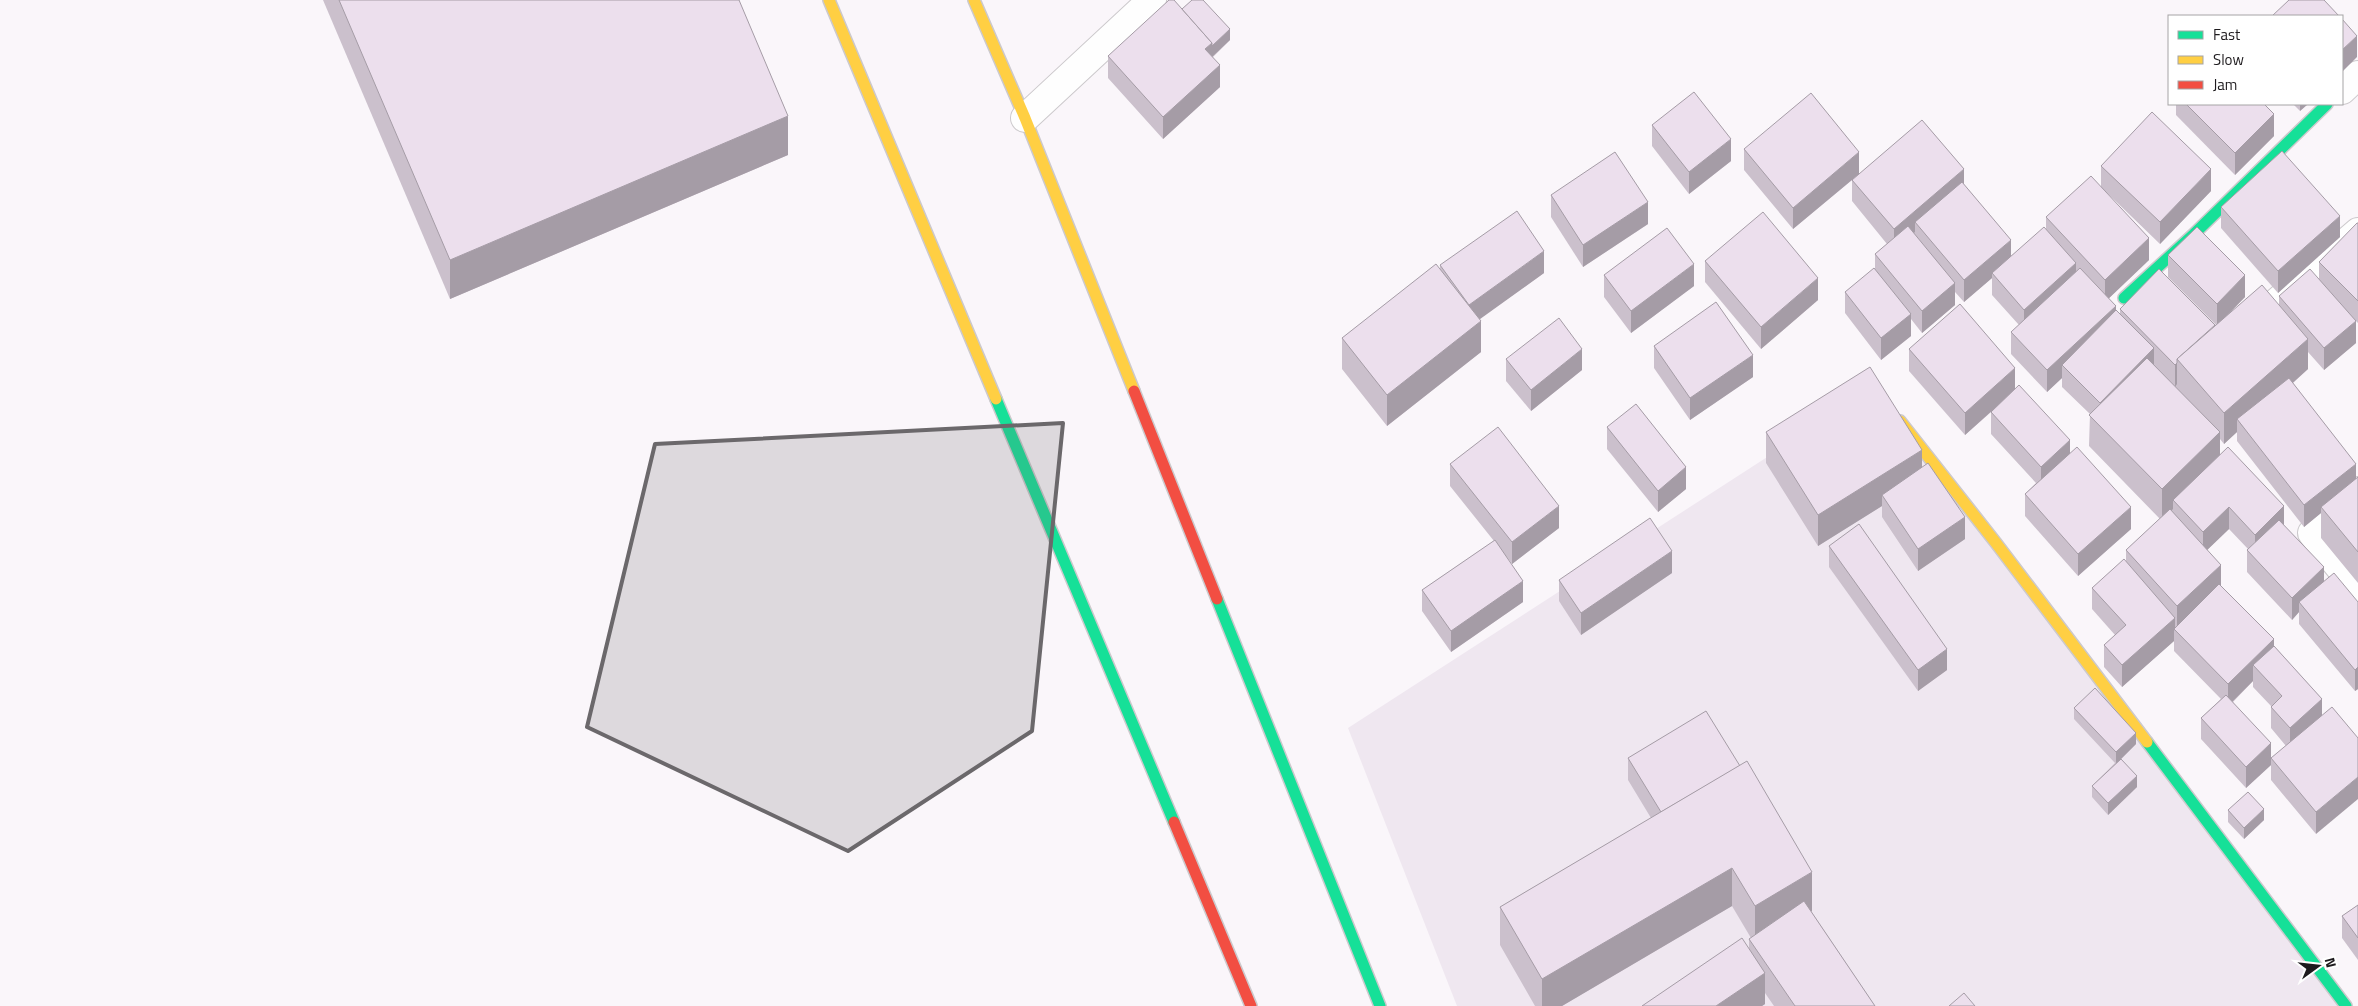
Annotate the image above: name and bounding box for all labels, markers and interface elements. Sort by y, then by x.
legend [2168,15,2343,105]
text: Fast [2213,23,2241,46]
text: Slow [2213,48,2244,71]
text: Jam [2213,73,2237,96]
north arrow [2293,941,2343,991]
text: N [2320,955,2342,970]

